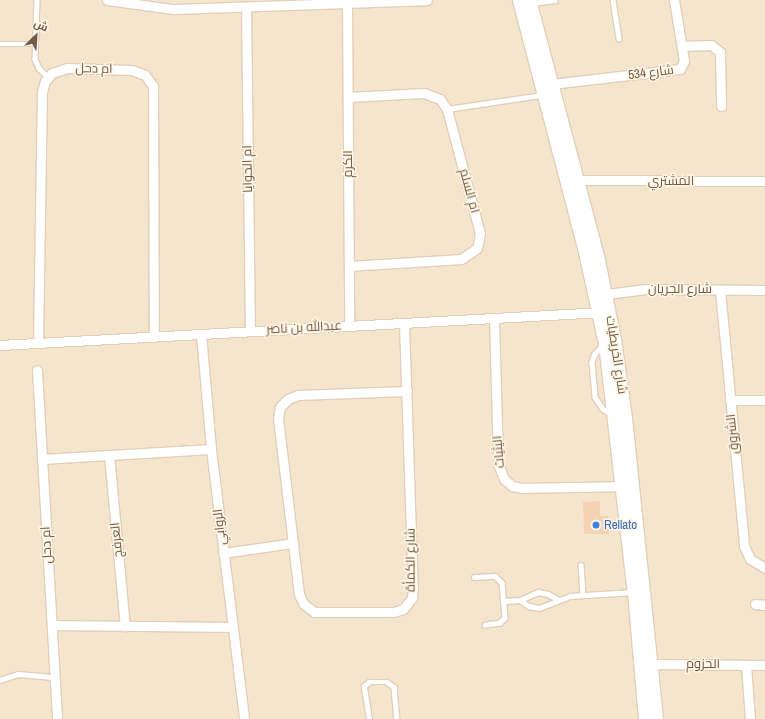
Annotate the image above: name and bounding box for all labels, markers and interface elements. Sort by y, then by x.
north arrow [16,16,56,56]
text: ش [32,16,50,34]
street label: ام دحل [75,61,113,77]
street label: شارع 534 [627,62,675,84]
street label: ام الحوايا [240,145,256,193]
street label: الكرم [340,150,356,178]
street label: ام السلم [456,167,482,215]
street label: المشتري [648,173,694,189]
street label: شارع الجريان [648,281,712,297]
street label: شارع الخريطيات [602,315,630,395]
street label: عبدالله بن ناصر [266,318,342,338]
street label: الشروق [723,413,743,455]
street label: اليثياث [490,435,508,469]
street label: الروابي [210,508,230,546]
place label: Rellato [604,517,637,533]
marker: Rellato [591,520,601,530]
street label: العرفج [107,522,127,558]
street label: ام دحل [38,526,56,564]
street label: شارع الكمأة [403,528,419,592]
street label: الحزوم [686,656,720,672]

